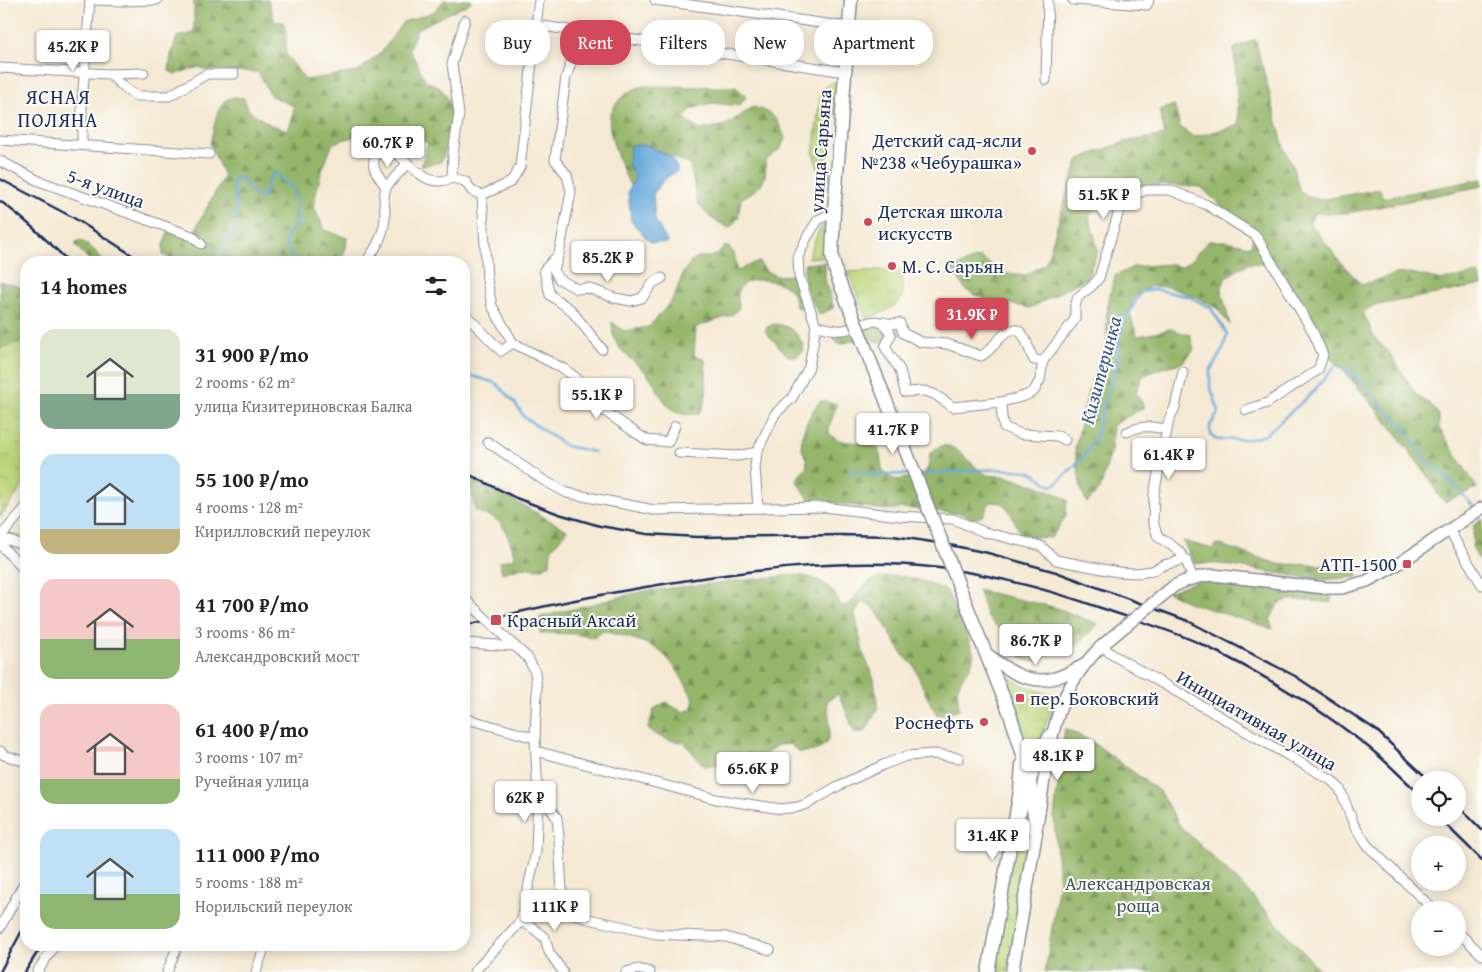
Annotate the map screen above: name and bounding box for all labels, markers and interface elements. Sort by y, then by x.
chip: Buy [485,20,550,65]
chip: Rent [560,20,631,65]
chip: Filters [641,20,725,65]
chip: New [735,20,804,65]
chip: Apartment [814,20,933,65]
pin: 45.2K ₽ [27,30,119,72]
text: 45.2K ₽ [47,34,99,58]
district label: ЯСНАЯ ПОЛЯНА [18,82,98,134]
street label: улица Сарьяна [802,88,838,215]
pin: 60.7K ₽ [342,126,434,168]
place label: Детский сад-ясли №238 «Чебурашка» [861,126,1022,176]
text: 60.7K ₽ [362,130,414,154]
marker: Детский сад-ясли №238 «Чебурашка» [1026,145,1038,157]
street label: 5-я улица [63,161,149,215]
pin: 51.5K ₽ [1058,178,1150,220]
text: 51.5K ₽ [1078,182,1130,206]
place label: Детская школа искусств [877,197,1003,247]
marker: Детская школа искусств [862,216,874,228]
pin: 85.2K ₽ [562,240,654,283]
text: 85.2K ₽ [582,245,634,269]
place label: М. С. Сарьян [902,252,1004,280]
marker: М. С. Сарьян [886,260,898,272]
text: 14 homes [40,271,127,302]
icon: filters [422,272,450,300]
pin: 31.9K ₽ [926,298,1018,340]
text: 31.9K ₽ [946,302,998,326]
water label: Кизитеринка [1072,312,1129,427]
text: 31 900 ₽/mo [195,339,309,370]
icon: home [80,349,140,409]
text: 2 rooms · 62 m² [195,370,295,394]
pin: 55.1K ₽ [551,378,643,420]
text: 55.1K ₽ [571,382,623,406]
text: улица Кизитериновская Балка [195,394,412,418]
pin: 41.7K ₽ [847,412,939,455]
text: 41.7K ₽ [867,417,919,441]
pin: 61.4K ₽ [1123,438,1215,480]
text: 61.4K ₽ [1143,442,1195,466]
text: 55 100 ₽/mo [195,464,309,495]
icon: home [80,474,140,534]
text: 4 rooms · 128 m² [195,495,303,519]
text: Кирилловский переулок [195,519,370,543]
place label: АТП-1500 [1319,550,1397,578]
marker: АТП-1500 [1401,558,1413,570]
text: 41 700 ₽/mo [195,589,309,620]
icon: home [80,599,140,659]
place label: Красный Аксай [507,606,636,634]
marker: Красный Аксай [489,613,503,627]
text: 3 rooms · 86 m² [195,620,295,644]
pin: 86.7K ₽ [990,624,1082,666]
text: 86.7K ₽ [1010,628,1062,652]
text: Александровский мост [195,644,359,668]
street label: Инициативная улица [1172,663,1342,777]
place label: пер. Боковский [1030,684,1159,712]
marker: пер. Боковский [1014,692,1026,704]
place label: Роснефть [895,708,974,736]
text: 61 400 ₽/mo [195,714,309,745]
marker: Роснефть [978,716,990,728]
icon: home [80,724,140,784]
pin: 48.1K ₽ [1012,738,1104,781]
text: 48.1K ₽ [1032,743,1084,767]
text: 3 rooms · 107 m² [195,745,303,769]
pin: 65.6K ₽ [707,752,799,794]
text: 65.6K ₽ [727,756,779,780]
text: Ручейная улица [195,769,309,793]
map controls [1411,771,1466,956]
button: locate [1411,771,1466,826]
pin: 62K ₽ [490,780,560,823]
text: 62K ₽ [506,785,544,809]
pin: 31.4K ₽ [947,818,1039,861]
text: 31.4K ₽ [967,823,1019,847]
button: + [1411,836,1466,891]
text: 111 000 ₽/mo [195,839,320,870]
icon: home [80,849,140,909]
park label: Александровская роща [1065,869,1211,919]
text: 5 rooms · 188 m² [195,870,303,894]
pin: 111K ₽ [514,890,596,932]
text: Норильский переулок [195,894,352,918]
text: 111K ₽ [532,894,578,918]
button: − [1411,901,1466,956]

